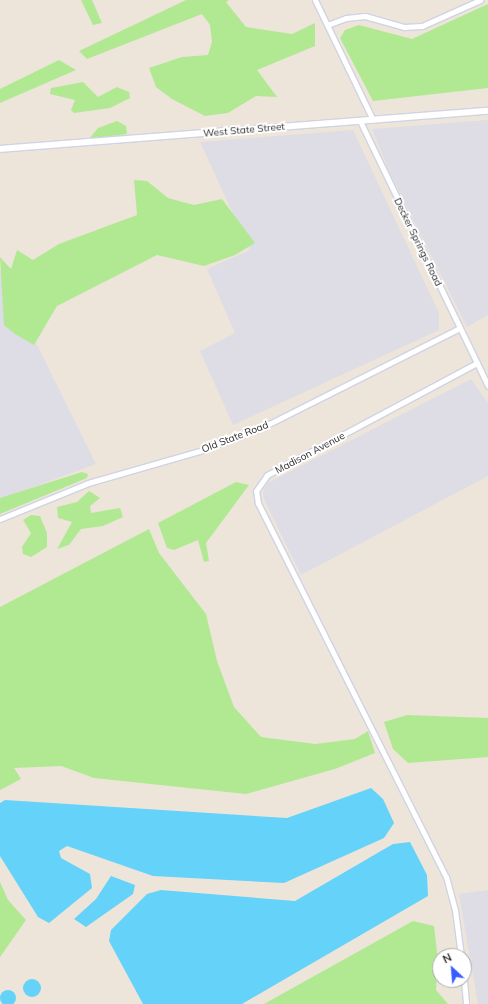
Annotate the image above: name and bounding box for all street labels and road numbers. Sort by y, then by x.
street label: West State Street [203,120,285,140]
street label: Decker Springs Road [391,196,445,288]
street label: Old State Road [200,419,270,455]
street label: Madison Avenue [273,430,347,476]

